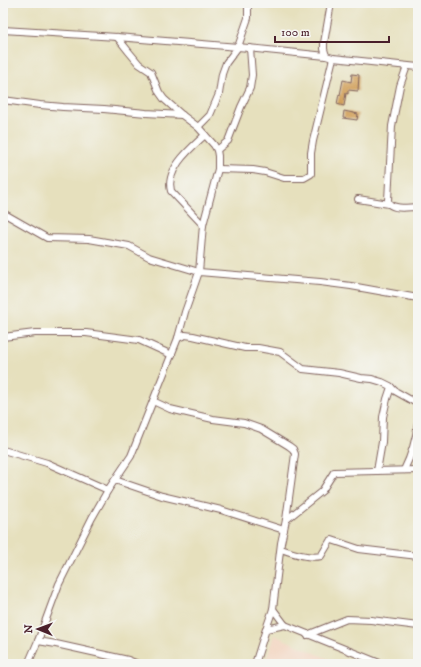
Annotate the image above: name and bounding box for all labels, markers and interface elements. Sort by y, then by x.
scale bar [275,18,389,44]
text: 100 m [281,25,310,40]
north arrow [18,609,58,649]
text: N [22,624,36,633]

